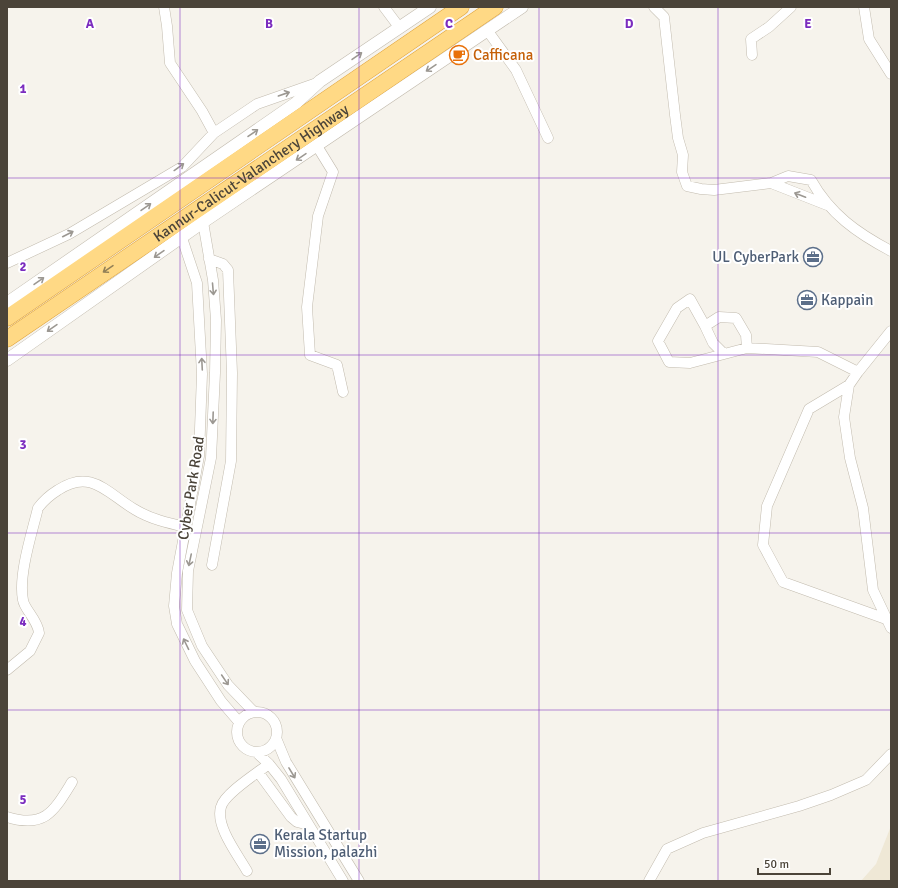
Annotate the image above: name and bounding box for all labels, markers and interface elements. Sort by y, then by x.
text: A [86,16,95,32]
text: B [265,16,273,32]
text: C [445,16,453,32]
text: D [625,16,634,32]
text: E [804,16,812,32]
cafe icon: Cafficana [448,44,470,66]
place label: Cafficana [473,46,533,64]
one-way arrow [352,52,363,60]
one-way arrow [426,64,437,72]
text: 1 [19,81,27,97]
one-way arrow [277,90,290,97]
street label: Kannur-Calicut-Valanchery Highway [150,100,352,246]
one-way arrow [247,129,258,137]
one-way arrow [295,152,306,161]
one-way arrow [173,163,184,172]
one-way arrow [795,190,807,198]
one-way arrow [140,203,151,211]
one-way arrow [61,230,73,237]
office icon: UL CyberPark [802,246,824,268]
place label: UL CyberPark [712,248,799,266]
one-way arrow [154,250,165,258]
text: 2 [19,259,27,275]
one-way arrow [103,265,114,273]
one-way arrow [33,277,44,285]
one-way arrow [210,282,217,295]
office icon: Kappain [796,289,818,311]
place label: Kappain [821,291,873,309]
one-way arrow [47,324,58,332]
one-way arrow [198,358,206,371]
one-way arrow [209,411,216,424]
street label: Cyber Park Road [174,435,208,541]
text: 3 [19,437,27,453]
one-way arrow [186,553,194,566]
text: 4 [19,614,27,630]
one-way arrow [182,638,189,650]
one-way arrow [221,674,229,685]
one-way arrow [289,767,297,779]
text: 5 [19,792,27,808]
place label: Kerala Startup Mission, palazhi [274,826,377,861]
office icon: Kerala Startup Mission, palazhi [249,833,271,855]
scale bar [758,850,830,876]
text: 50 m [764,857,789,872]

